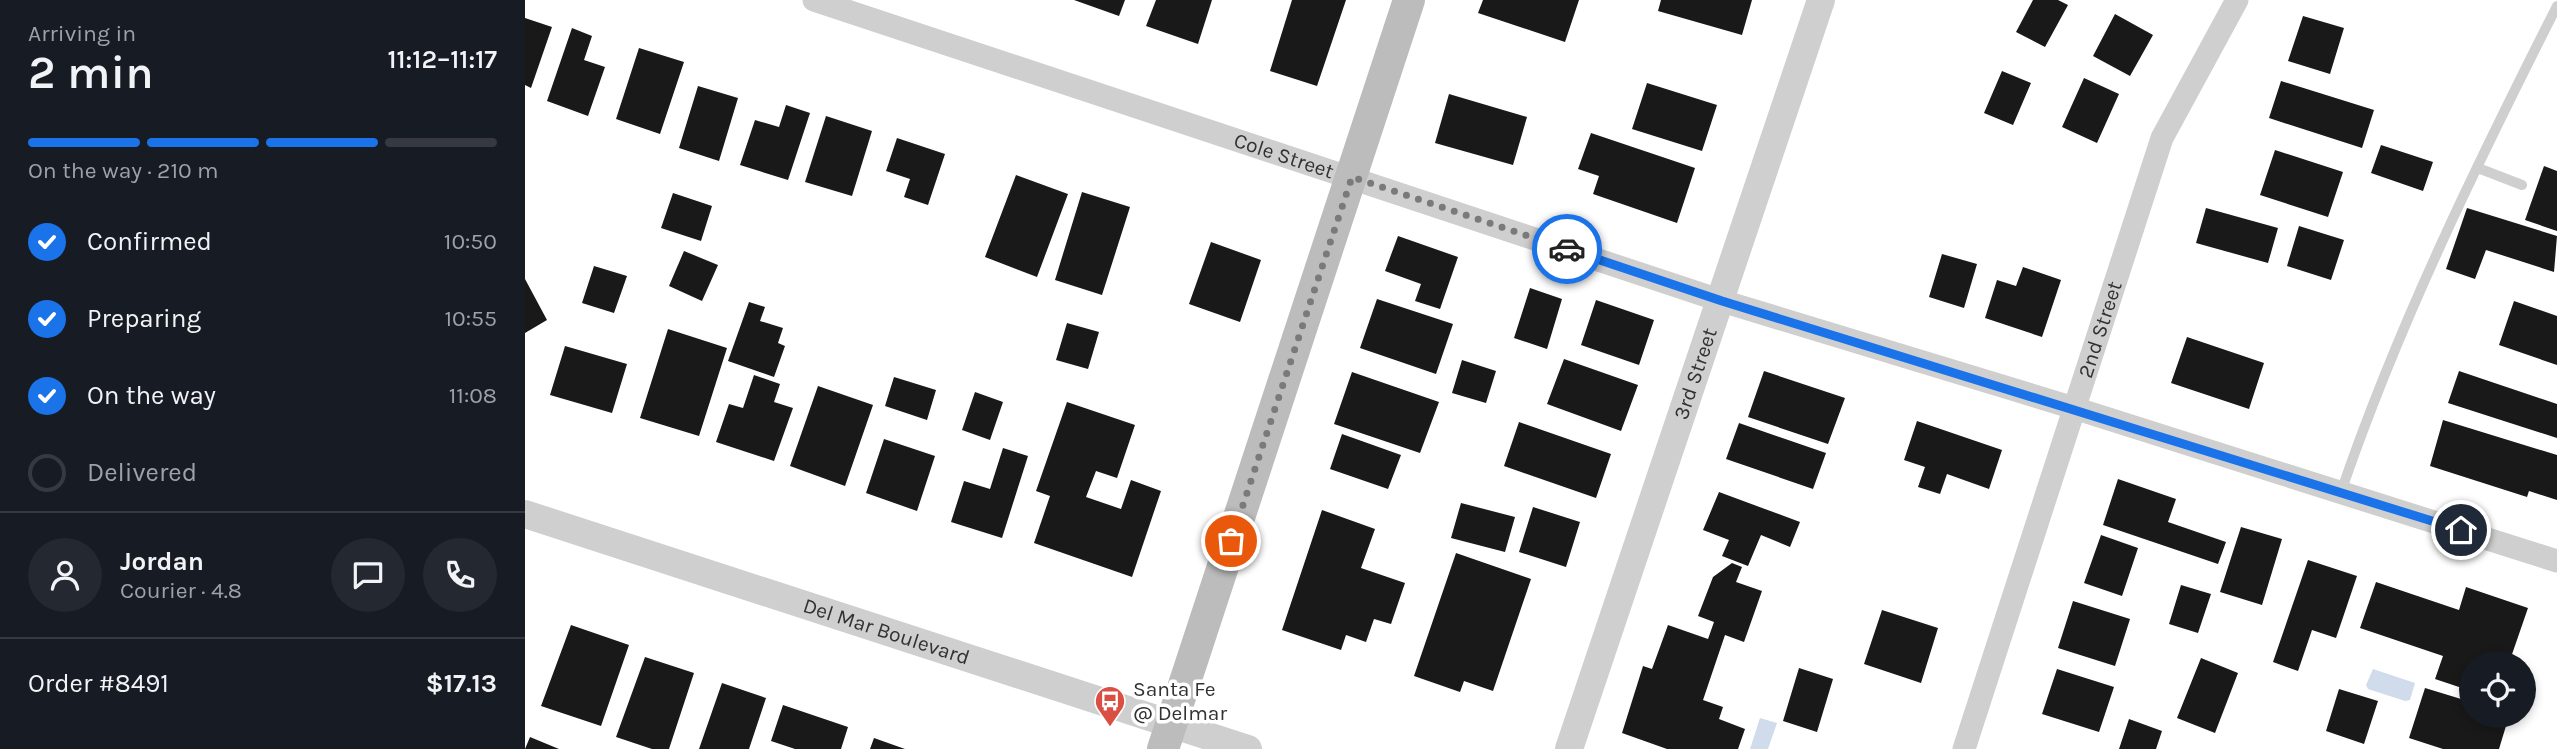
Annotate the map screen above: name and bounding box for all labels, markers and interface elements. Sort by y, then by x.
text: Arriving in [28,20,136,47]
text: 11:12–11:17 [387,44,497,75]
text: 2 min [28,46,154,100]
street label: Cole Street [1231,128,1337,183]
text: On the way · 210 m [28,157,219,184]
courier [1532,214,1602,284]
icon: check [28,223,66,261]
text: Confirmed [87,226,212,257]
text: 10:50 [444,228,497,255]
icon: car [1548,230,1586,268]
street label: 2nd Street [2073,278,2127,381]
icon: check [28,300,66,338]
text: Preparing [87,303,201,334]
text: 10:55 [444,305,497,332]
street label: 3rd Street [1669,325,1722,423]
icon: check [28,377,66,415]
text: On the way [87,380,216,411]
text: 11:08 [449,382,497,409]
text: Delivered [87,457,197,488]
pin [2431,500,2491,560]
pin [1201,511,1261,571]
icon: home [2442,511,2480,549]
icon: bag [1212,522,1250,560]
button: person [28,538,102,612]
button: chat [331,538,405,612]
button: phone [423,538,497,612]
text: Jordan [120,546,204,577]
text: Courier · 4.8 [120,577,242,604]
street label: Del Mar Boulevard [800,593,973,670]
map controls [2459,651,2536,728]
button: locate [2459,651,2536,728]
text: Order #8491 [28,668,169,699]
text: $17.13 [426,668,497,699]
place label: Santa Fe @ Delmar [1133,677,1227,725]
bus stop icon: Santa Fe @ Delmar [1093,684,1127,728]

